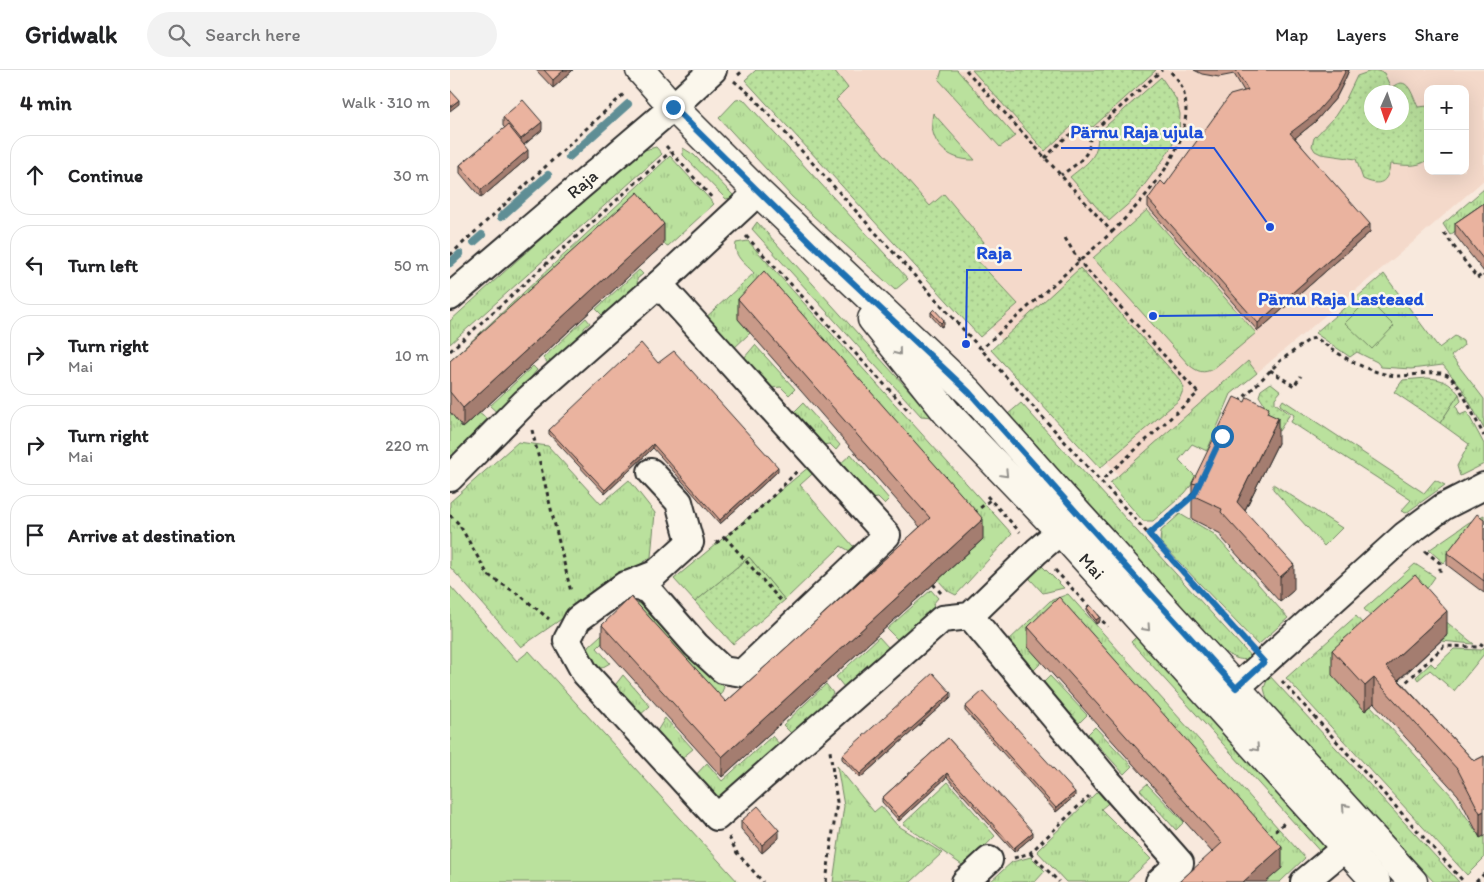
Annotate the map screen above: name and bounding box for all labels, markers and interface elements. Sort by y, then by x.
search box [147,12,497,57]
text: Gridwalk [25,20,117,49]
icon: search [165,21,193,49]
text: Search here [205,23,301,46]
text: Map [1275,24,1308,46]
text: Layers [1336,24,1386,46]
text: Share [1414,24,1459,46]
north arrow [1364,85,1409,130]
map controls [1424,85,1469,175]
button: + [1424,85,1469,130]
text: 4 min [20,90,72,115]
text: Walk · 310 m [342,93,430,112]
route end [662,96,685,119]
callout: Pärnu Raja ujula [1061,114,1214,148]
text: Pärnu Raja ujula [1070,120,1204,143]
button: − [1424,130,1469,175]
icon: ahead [21,161,49,189]
text: Continue [68,164,143,187]
street label: Raja [563,165,602,203]
text: 30 m [393,166,429,185]
callout: Raja [967,236,1022,270]
text: Raja [976,241,1012,264]
icon: left [21,251,49,279]
text: Turn left [68,254,138,277]
text: 50 m [394,256,429,275]
callout: Pärnu Raja Lasteaed [1248,281,1433,315]
text: Pärnu Raja Lasteaed [1258,287,1425,310]
text: Turn right [68,334,149,357]
icon: right [21,341,49,369]
text: 10 m [395,346,429,365]
one-way arrow [892,346,900,355]
text: Mai [68,357,93,376]
text: Turn right [68,424,149,447]
route start [1211,425,1234,448]
icon: right [21,431,49,459]
text: 220 m [385,436,429,455]
text: Mai [68,447,93,466]
one-way arrow [999,468,1008,477]
icon: arrive [21,521,49,549]
text: Arrive at destination [68,524,235,547]
street label: Mai [1074,548,1109,584]
one-way arrow [1141,622,1150,631]
one-way arrow [1250,743,1259,752]
one-way arrow [1341,804,1350,813]

